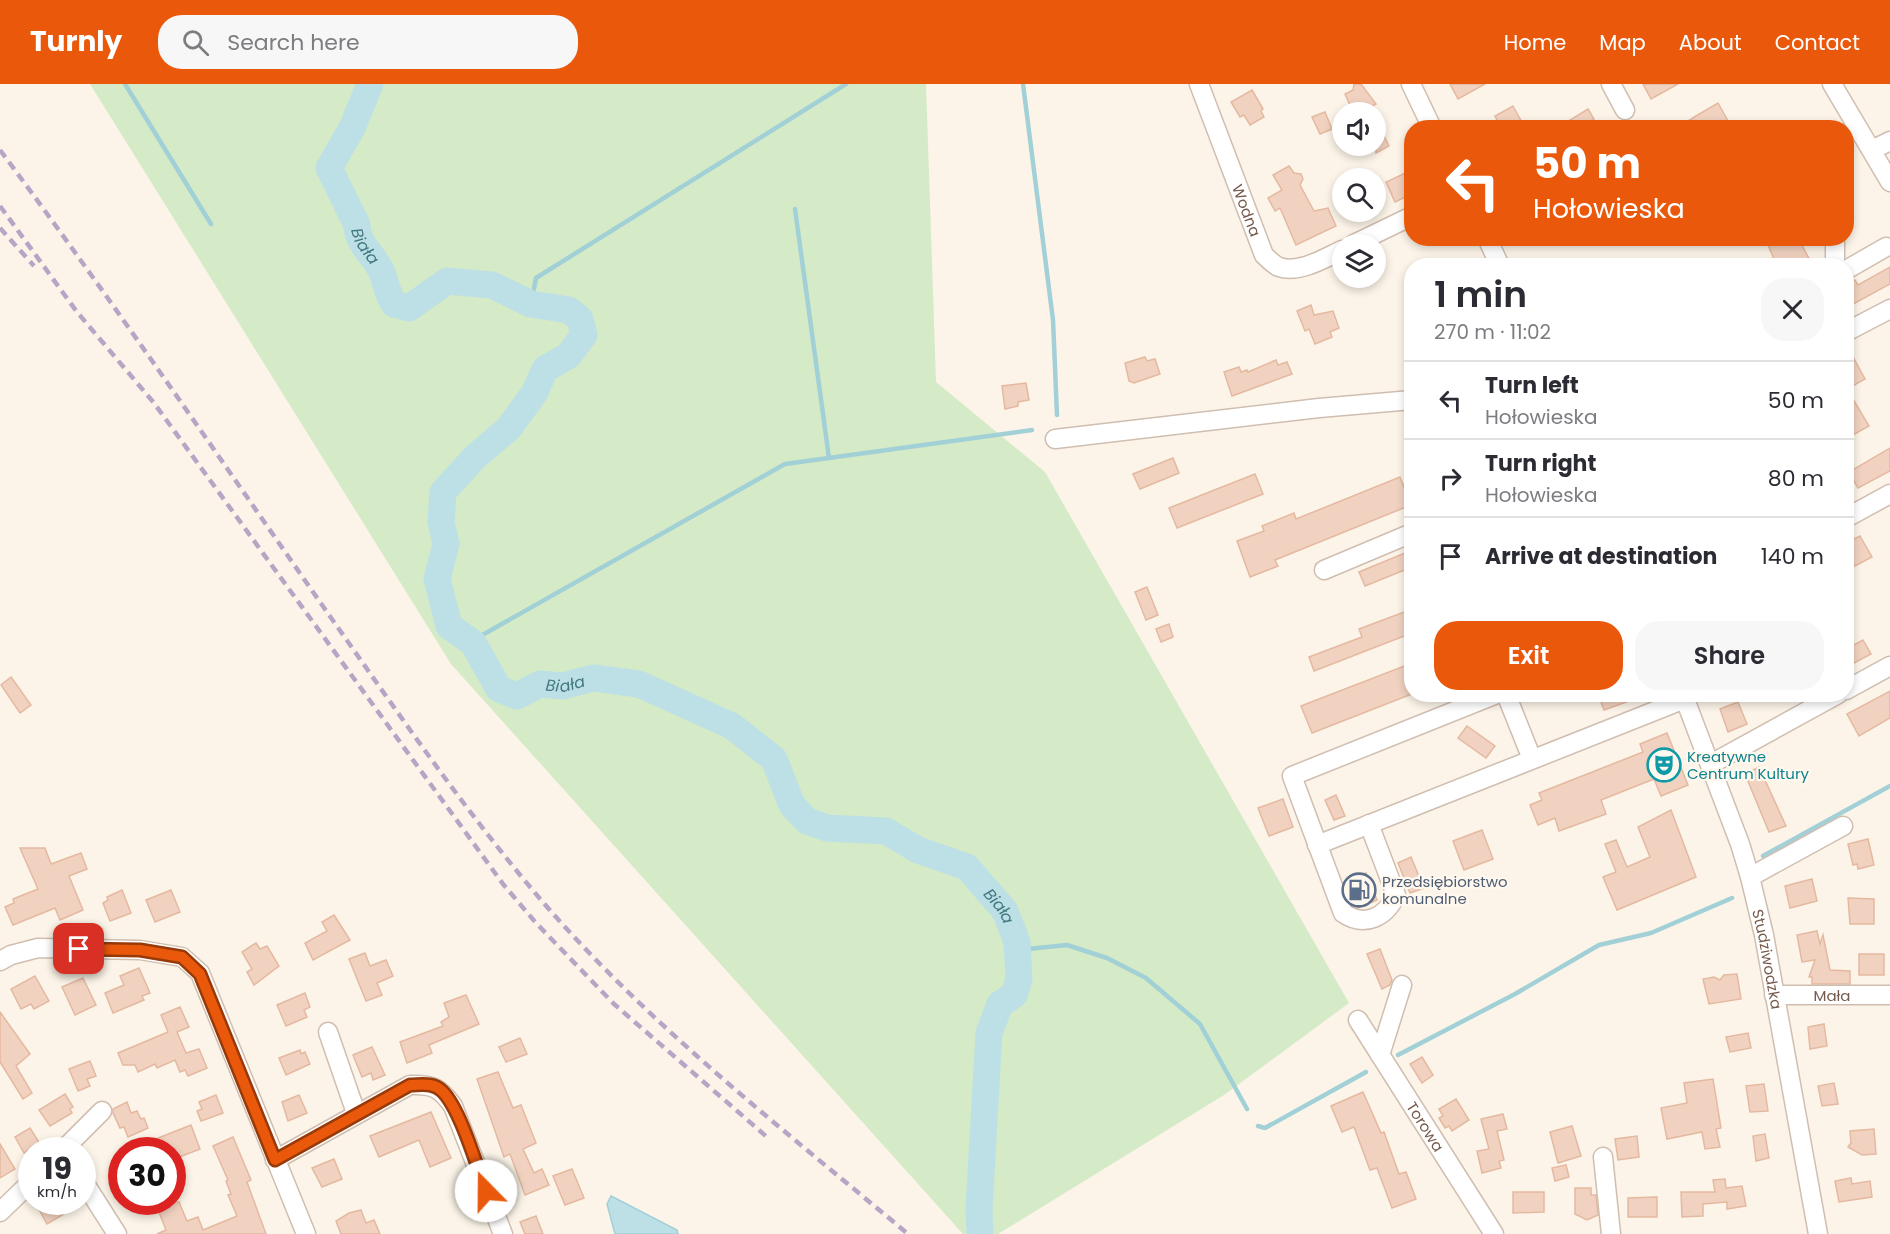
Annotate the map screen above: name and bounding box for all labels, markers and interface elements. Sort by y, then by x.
search box [158,15,578,69]
text: Turnly [30,22,122,61]
icon: search [179,26,212,59]
text: Search here [227,27,360,58]
text: Home [1504,28,1566,57]
text: Map [1599,28,1646,57]
text: About [1679,28,1742,57]
text: Contact [1775,28,1860,57]
map controls [1332,102,1386,288]
button: sound [1332,102,1386,156]
text: 50 m [1533,134,1641,193]
icon: left [1434,144,1512,222]
button: search [1332,168,1386,222]
street label: Wodna [1228,181,1266,239]
text: Hołowieska [1533,190,1685,227]
water label: Biała [346,225,385,269]
button: layers [1332,234,1386,288]
text: 1 min [1434,269,1527,320]
button: close [1761,278,1824,341]
text: 270 m · 11:02 [1434,318,1551,346]
text: Turn left [1485,370,1579,401]
icon: left [1434,384,1467,417]
text: 50 m [1768,385,1824,416]
text: Hołowieska [1485,403,1597,431]
text: Turn right [1485,448,1596,479]
icon: right [1434,462,1467,495]
text: 80 m [1768,463,1824,494]
text: Hołowieska [1485,481,1597,509]
icon: arrive [1434,540,1467,573]
text: Arrive at destination [1485,541,1717,572]
text: 140 m [1761,541,1824,572]
button: Exit [1434,621,1623,690]
button: Share [1635,621,1824,690]
water label: Biała [545,669,587,698]
place label: Kreatywne Centrum Kultury [1687,746,1810,784]
theatre icon: Kreatywne Centrum Kultury [1646,747,1682,783]
place label: Przedsiębiorstwo komunalne [1382,871,1508,909]
fuel station icon: Przedsiębiorstwo komunalne [1341,872,1377,908]
water label: Biała [979,883,1020,927]
street label: Studziwodzka [1748,907,1788,1011]
pin [53,923,104,974]
icon: arrive [62,932,95,965]
street label: Mała [1814,985,1850,1006]
street label: Torowa [1402,1097,1449,1155]
speed limit sign: 30 [108,1137,186,1215]
text: 19 [42,1147,72,1190]
position arrow [454,1159,518,1223]
text: km/h [37,1181,77,1202]

